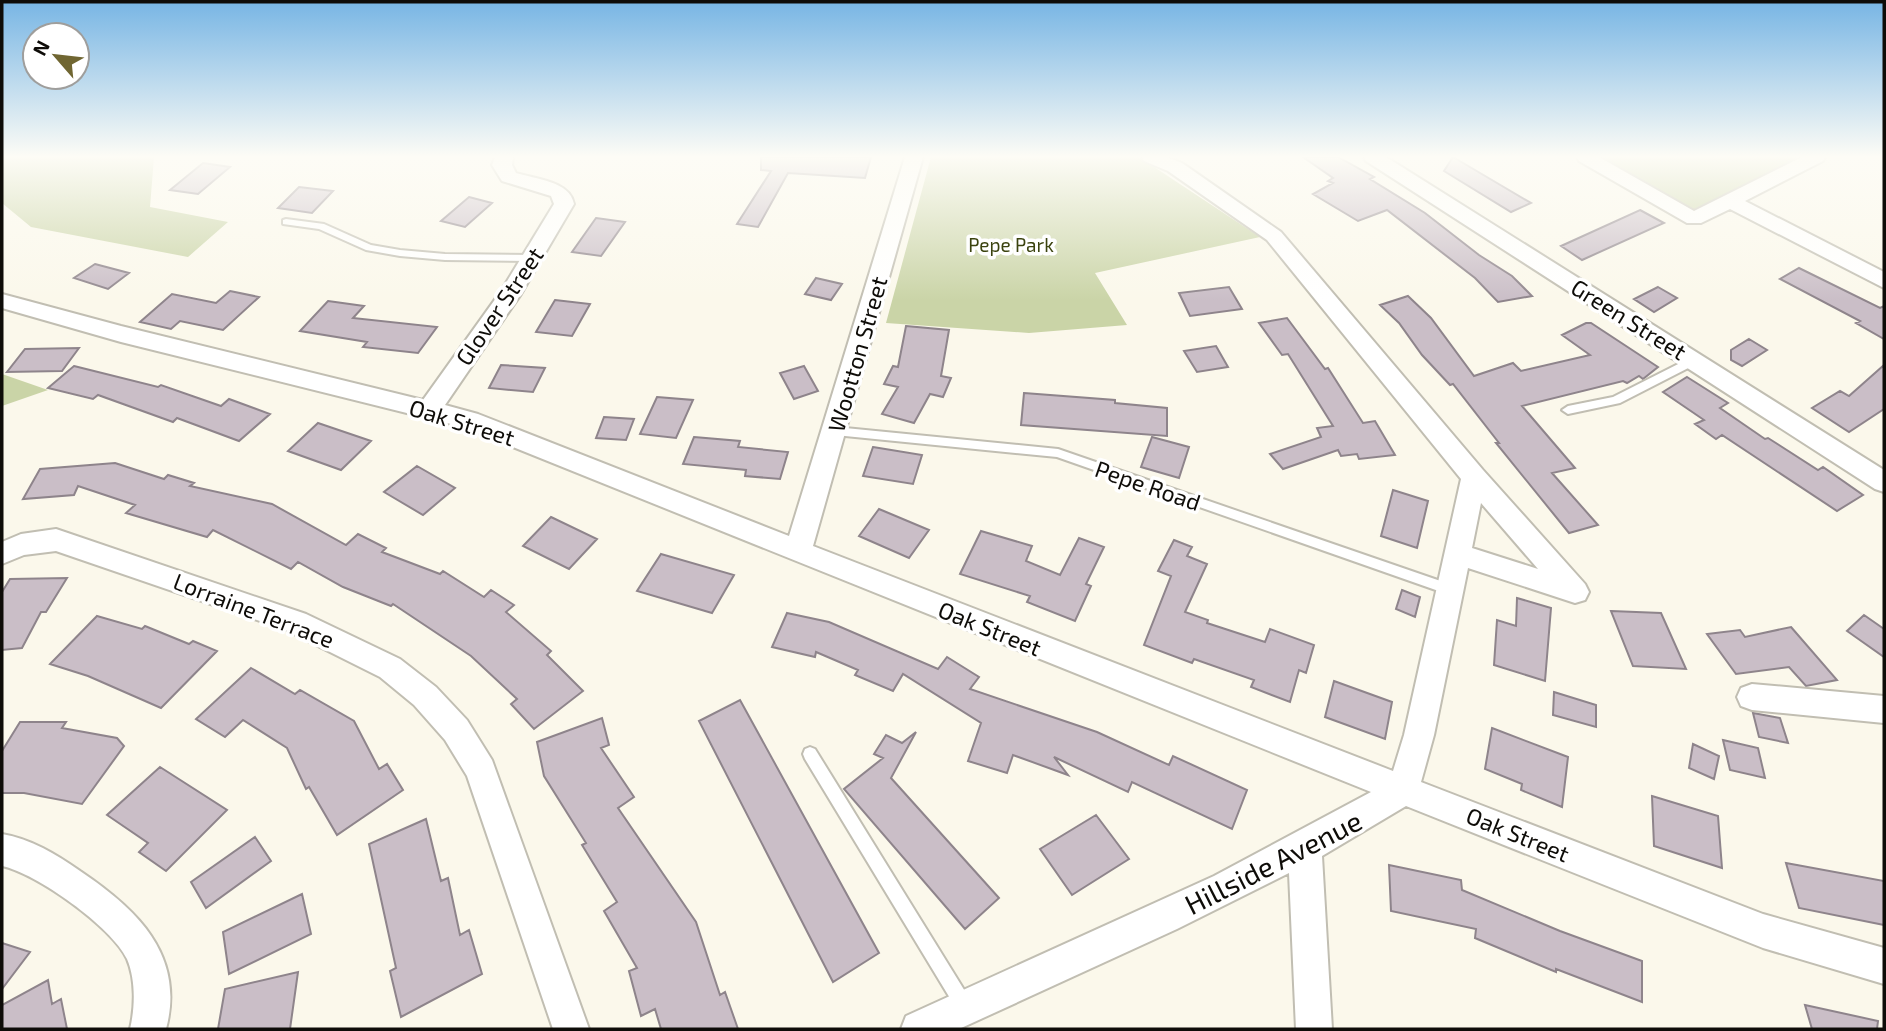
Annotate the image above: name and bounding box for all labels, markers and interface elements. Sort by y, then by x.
north arrow [21,21,91,91]
text: N [27,36,54,59]
park label: Pepe Park [968,233,1054,256]
street label: Glover Street [449,241,549,370]
street label: Wootton Street [821,273,893,435]
street label: Green Street [1566,273,1692,366]
street label: Oak Street [406,393,518,451]
street label: Pepe Road [1092,454,1204,516]
street label: Lorraine Terrace [170,567,338,653]
street label: Oak Street [934,595,1046,661]
street label: Oak Street [1462,801,1574,867]
street label: Hillside Avenue [1179,803,1367,921]

